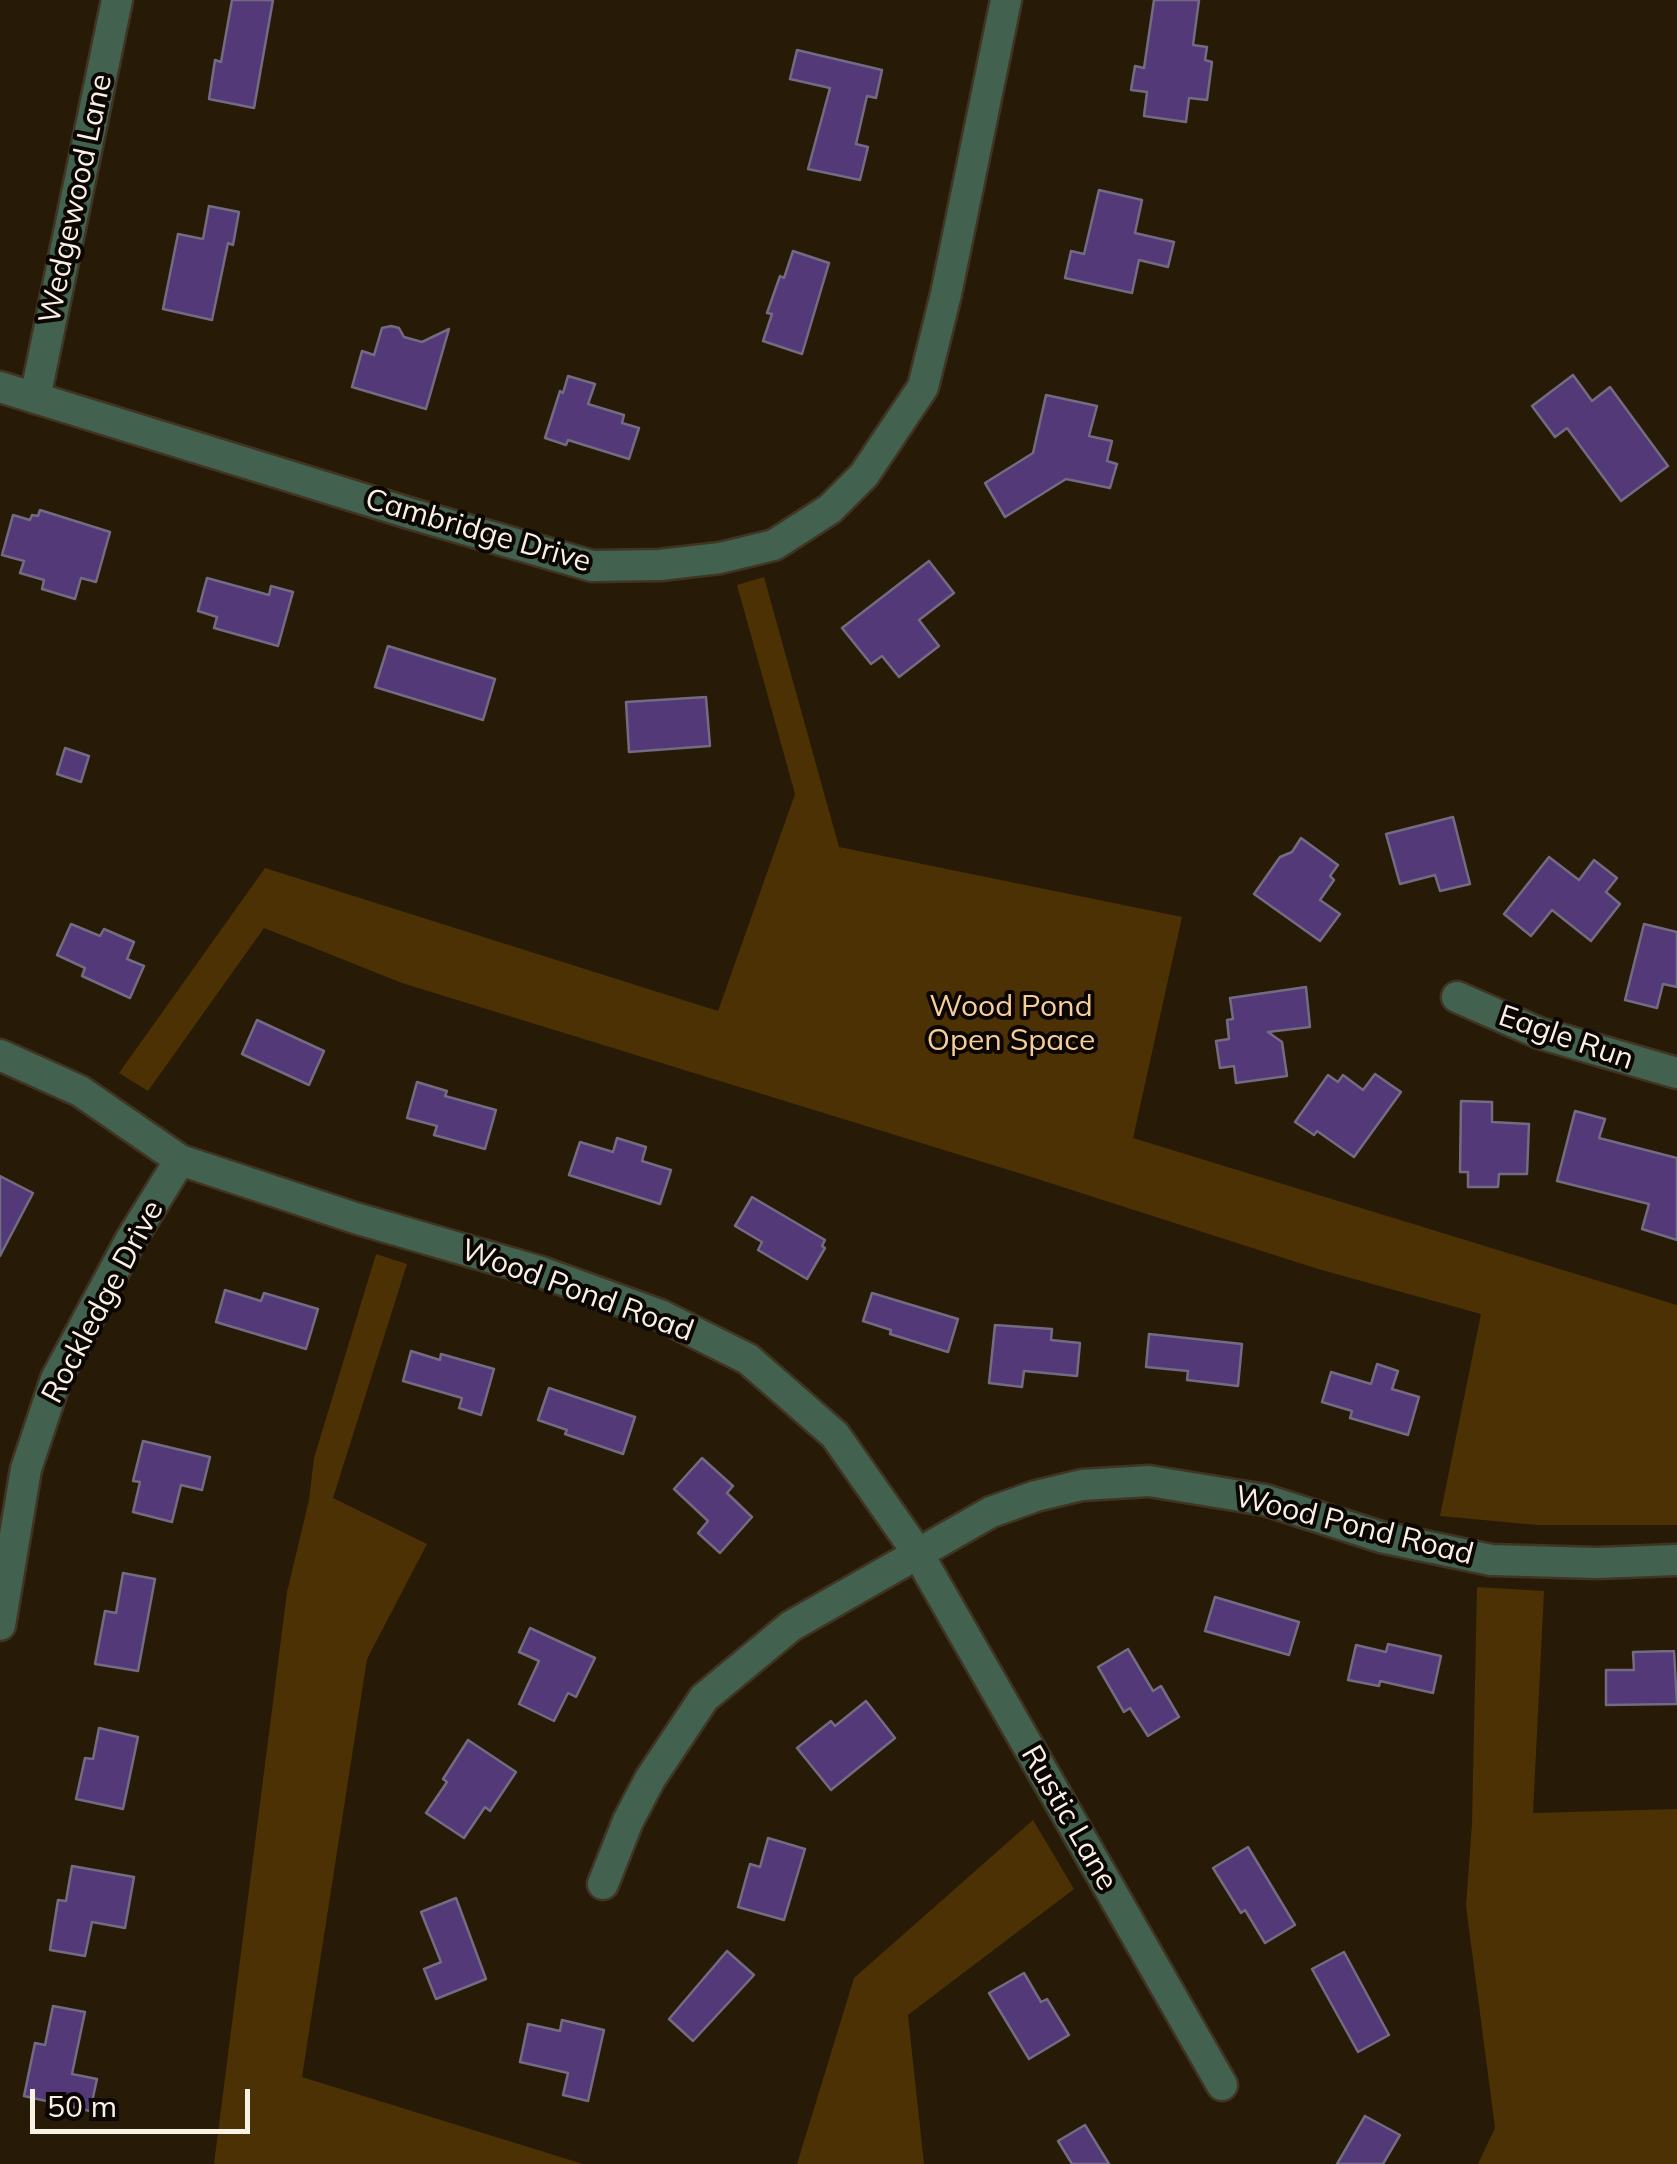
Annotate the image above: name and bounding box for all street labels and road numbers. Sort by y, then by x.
street label: Wedgewood Lane [32,71,120,327]
street label: Cambridge Drive [361,482,595,580]
street label: Eagle Run [1494,998,1638,1078]
street label: Rockledge Drive [35,1195,171,1409]
street label: Wood Pond Road [456,1232,698,1350]
street label: Wood Pond Road [1231,1479,1477,1573]
street label: Rustic Lane [1013,1739,1125,1897]

